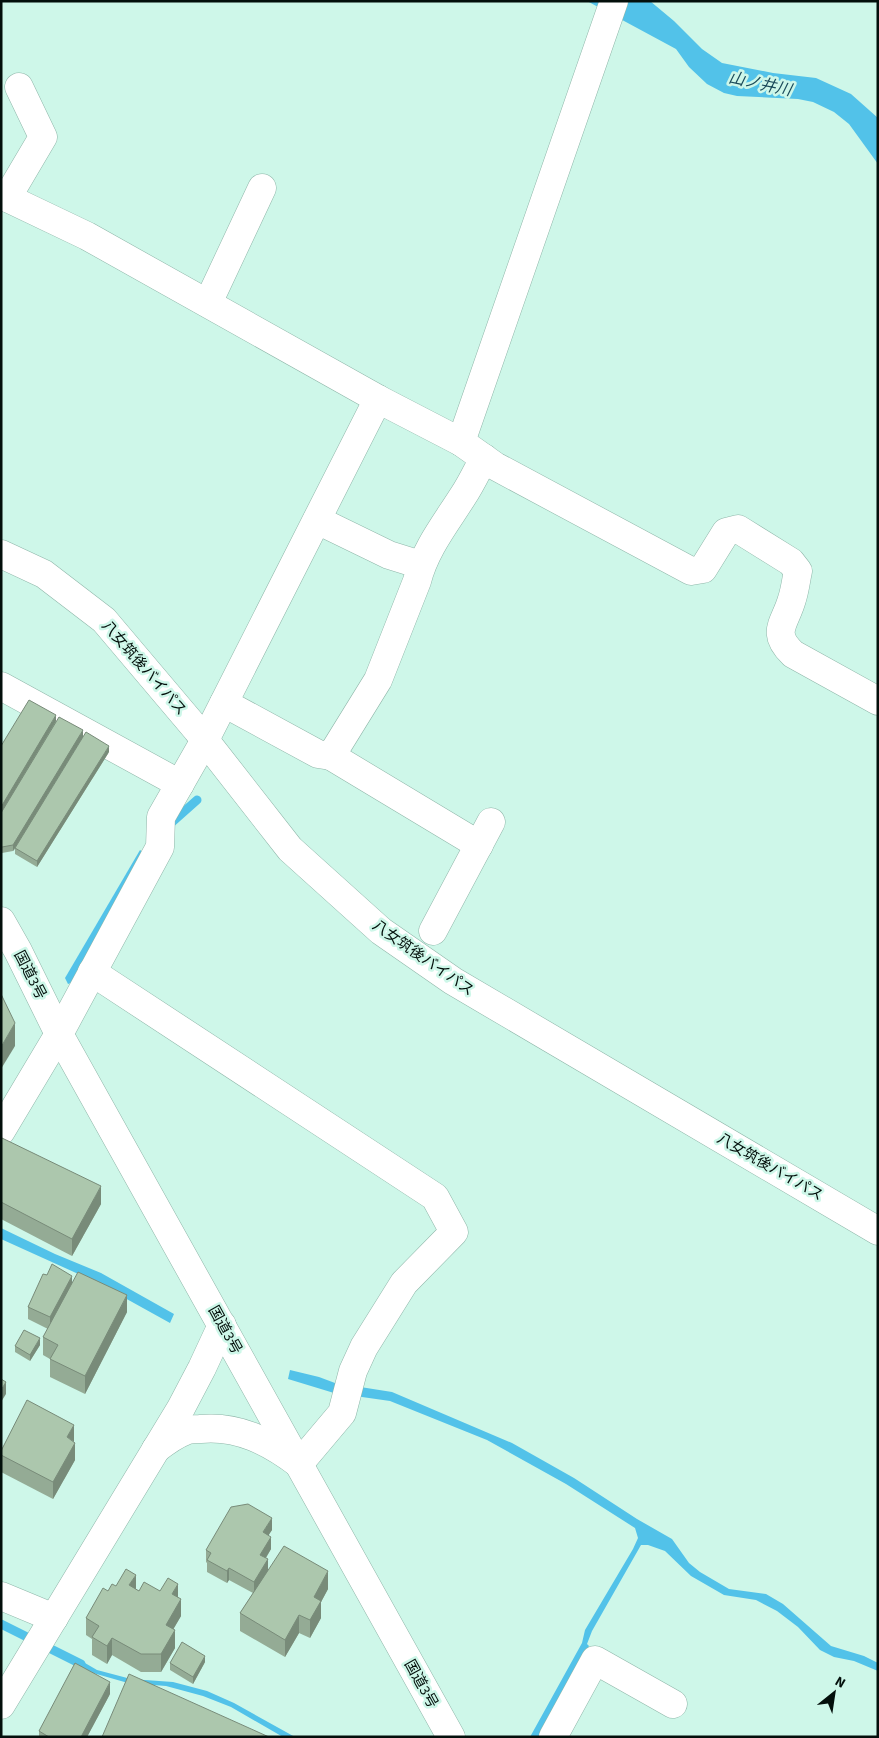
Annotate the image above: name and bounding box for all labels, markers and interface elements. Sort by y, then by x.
water label: 山ノ井川 [726,67,796,102]
street label: 八女筑後バイパス [97,616,191,720]
street label: 八女筑後バイパス [368,915,478,1001]
street label: 国道3号 [9,947,51,1003]
street label: 八女筑後バイパス [713,1128,827,1206]
street label: 国道3号 [203,1302,247,1358]
street label: 国道3号 [399,1656,443,1712]
north arrow [809,1668,859,1718]
text: N [831,1672,849,1694]

